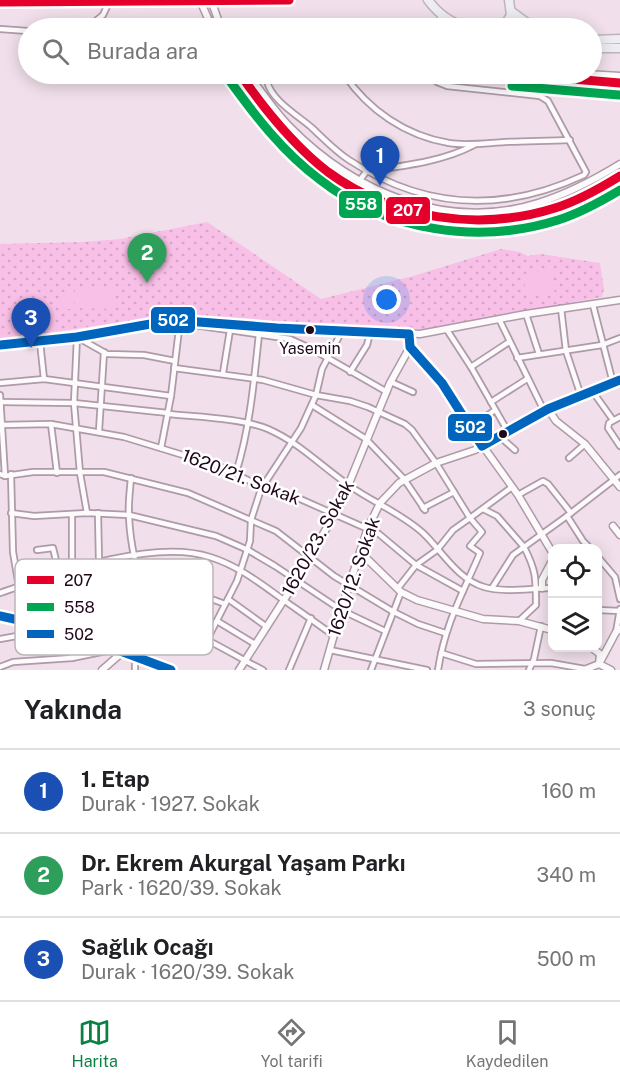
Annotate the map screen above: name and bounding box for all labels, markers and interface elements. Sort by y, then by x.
search box [18,18,602,84]
icon: search [39,35,72,68]
text: Burada ara [87,38,198,64]
pin: 1 [360,136,400,186]
line badge: 558 [338,190,383,219]
text: 558 [345,195,377,214]
line badge: 207 [385,196,431,225]
text: 207 [393,201,423,220]
pin: 2 [128,234,166,283]
your location [372,285,401,314]
pin: 3 [12,298,51,348]
line badge: 502 [150,306,196,334]
text: 502 [157,311,189,330]
marker: Yasemin [304,324,316,336]
place label: Yasemin [279,339,341,358]
line badge: 502 [447,413,493,442]
text: 502 [454,418,486,437]
unlabelled marker [497,428,509,440]
street label: 1620/21. Sokak [179,444,303,509]
street label: 1620/23. Sokak [277,476,358,599]
street label: 1620/12. Sokak [323,514,384,639]
map controls [548,544,602,652]
button: locate [548,544,602,598]
legend [15,559,213,655]
text: 207 [64,571,93,590]
text: 558 [64,598,95,617]
button: layers [548,598,602,652]
text: 502 [64,625,94,644]
text: Yakında [24,694,122,725]
text: 3 sonuç [523,697,596,721]
text: 1. Etap [81,766,150,792]
text: 1 [39,779,48,803]
text: 160 m [541,779,596,803]
text: Durak · 1927. Sokak [81,792,260,816]
text: Dr. Ekrem Akurgal Yaşam Parkı [81,850,406,876]
text: 2 [37,863,50,887]
text: 340 m [536,863,596,887]
text: Park · 1620/39. Sokak [81,876,282,900]
text: Sağlık Ocağı [81,934,214,960]
text: 3 [37,947,50,971]
text: 500 m [537,947,596,971]
text: Durak · 1620/39. Sokak [81,960,294,984]
tab: Harita [72,1016,118,1071]
tab: Yol tarifi [261,1016,323,1071]
tab: Kaydedilen [466,1016,548,1071]

